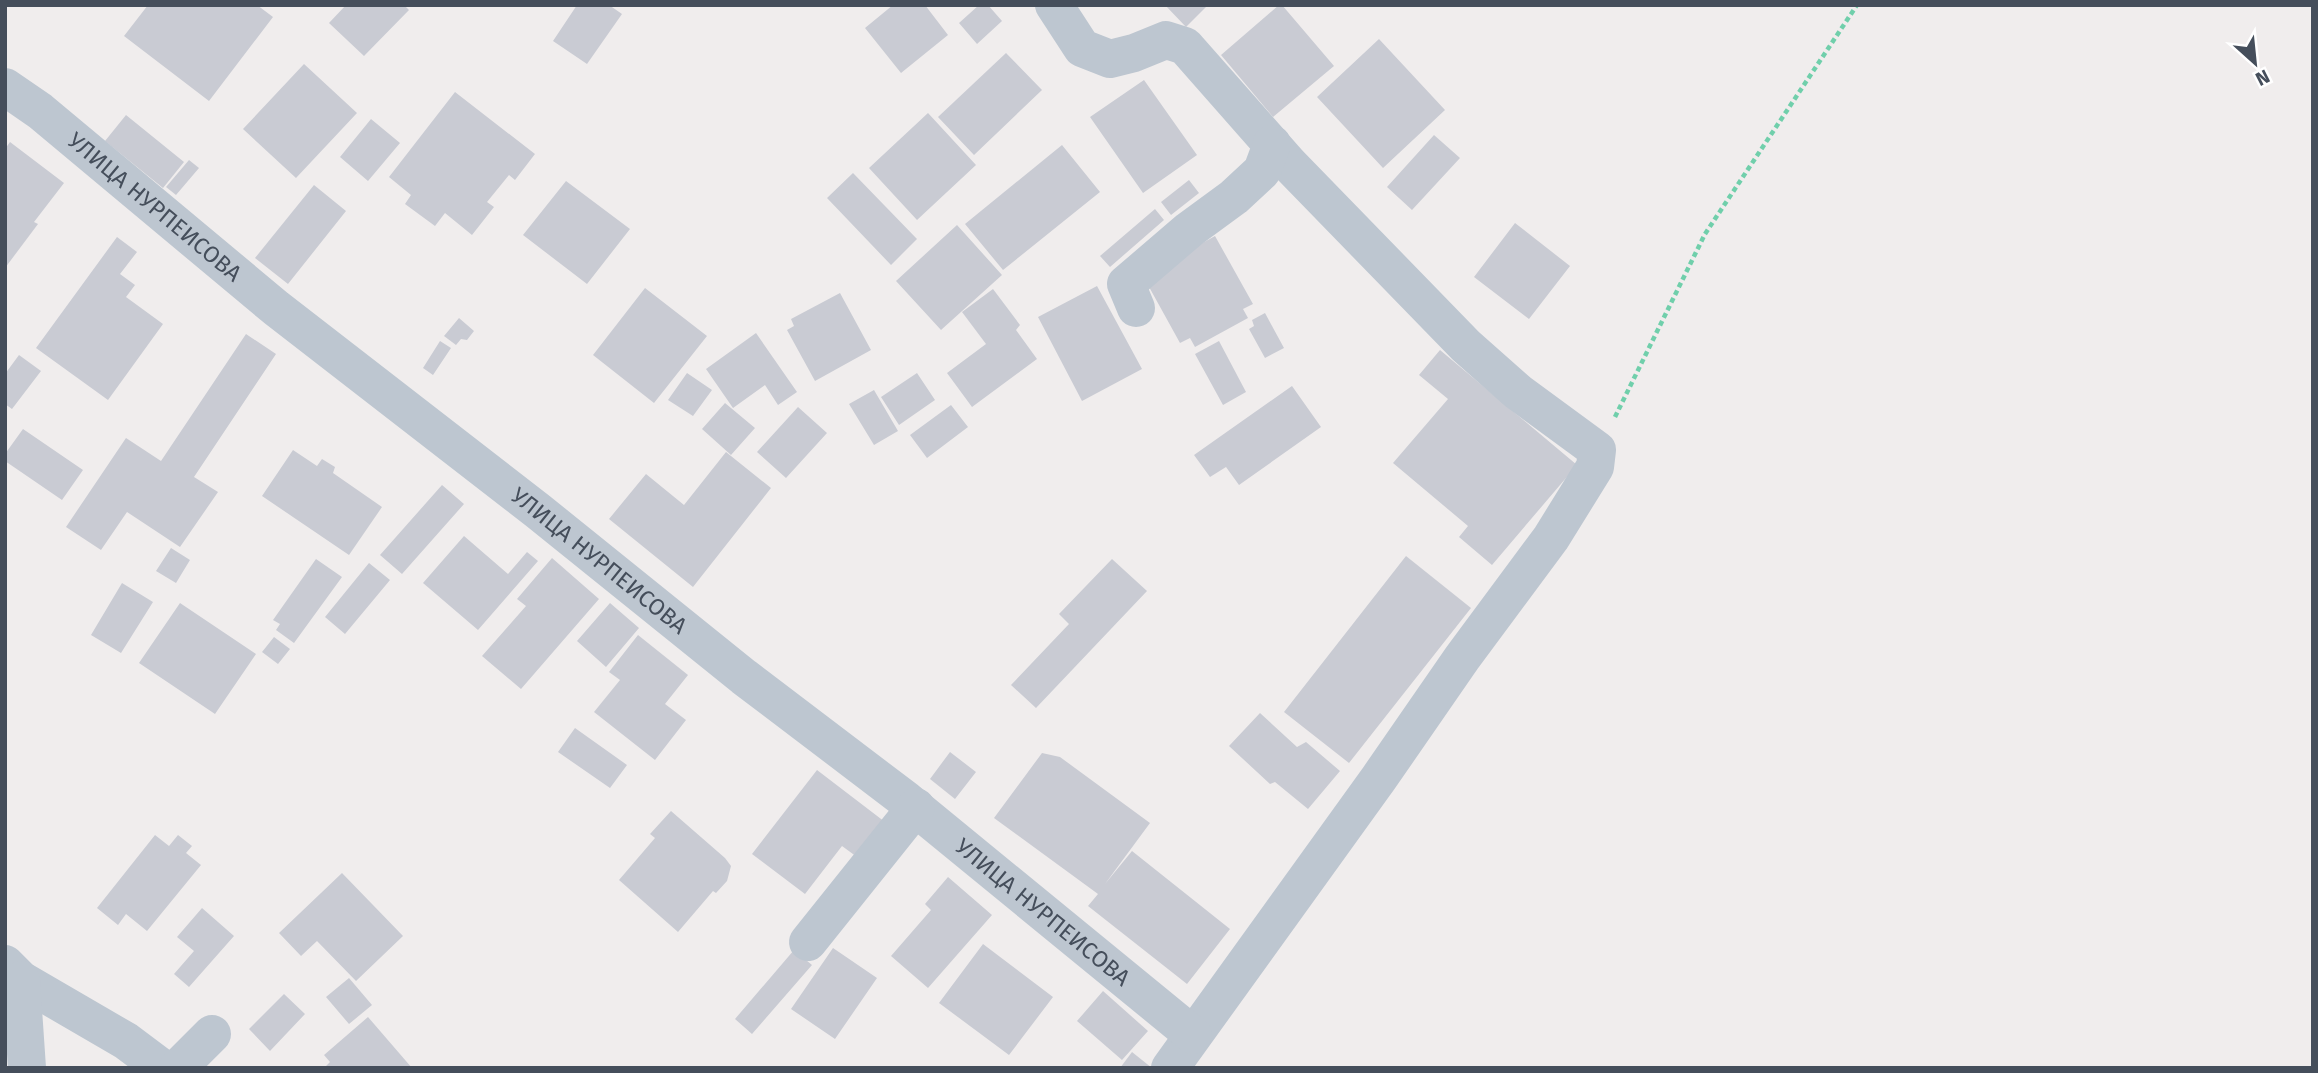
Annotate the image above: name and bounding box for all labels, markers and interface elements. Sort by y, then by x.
north arrow [2220,28,2290,98]
text: N [2252,65,2273,91]
street label: УЛИЦА НУРПЕИСОВА [62,126,248,288]
street label: УЛИЦА НУРПЕИСОВА [506,481,693,640]
street label: УЛИЦА НУРПЕИСОВА [950,832,1137,992]

